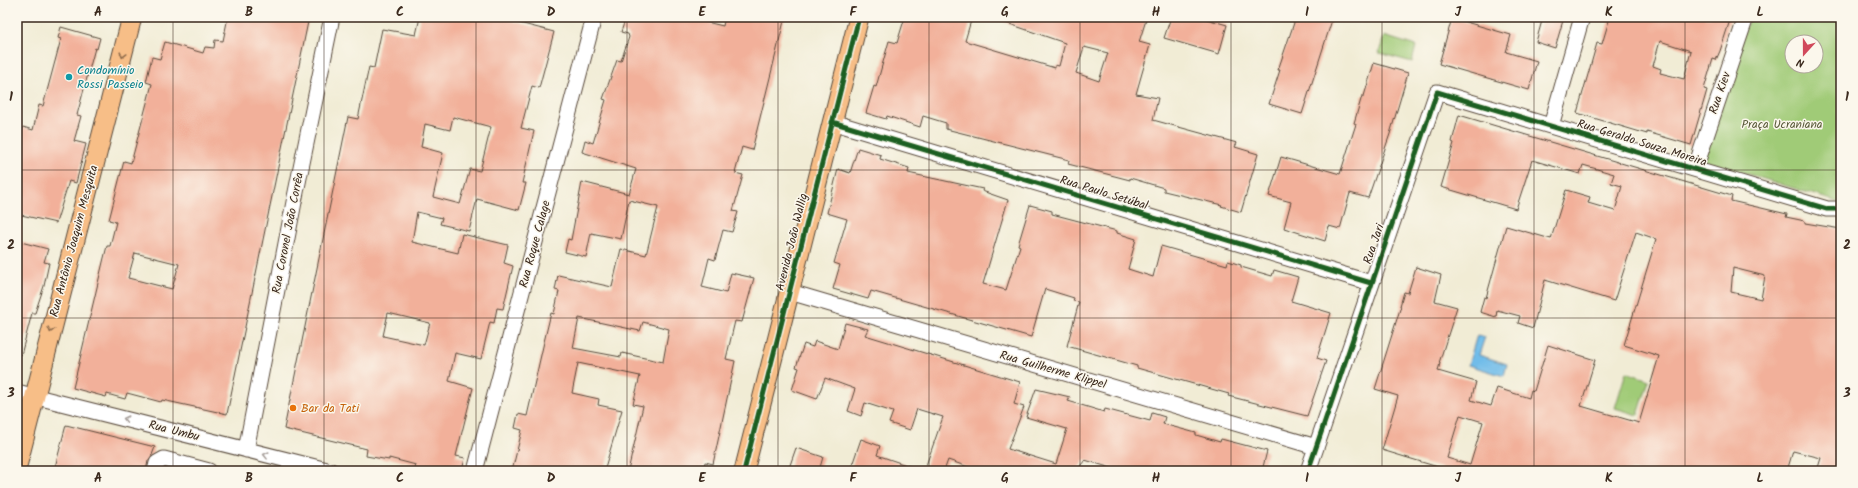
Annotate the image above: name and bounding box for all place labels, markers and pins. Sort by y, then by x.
place label: Condomínio Rossi Passeio [77,61,143,94]
marker: Condomínio Rossi Passeio [64,72,74,82]
place label: Bar da Tati [301,399,360,418]
marker: Bar da Tati [288,403,298,413]

